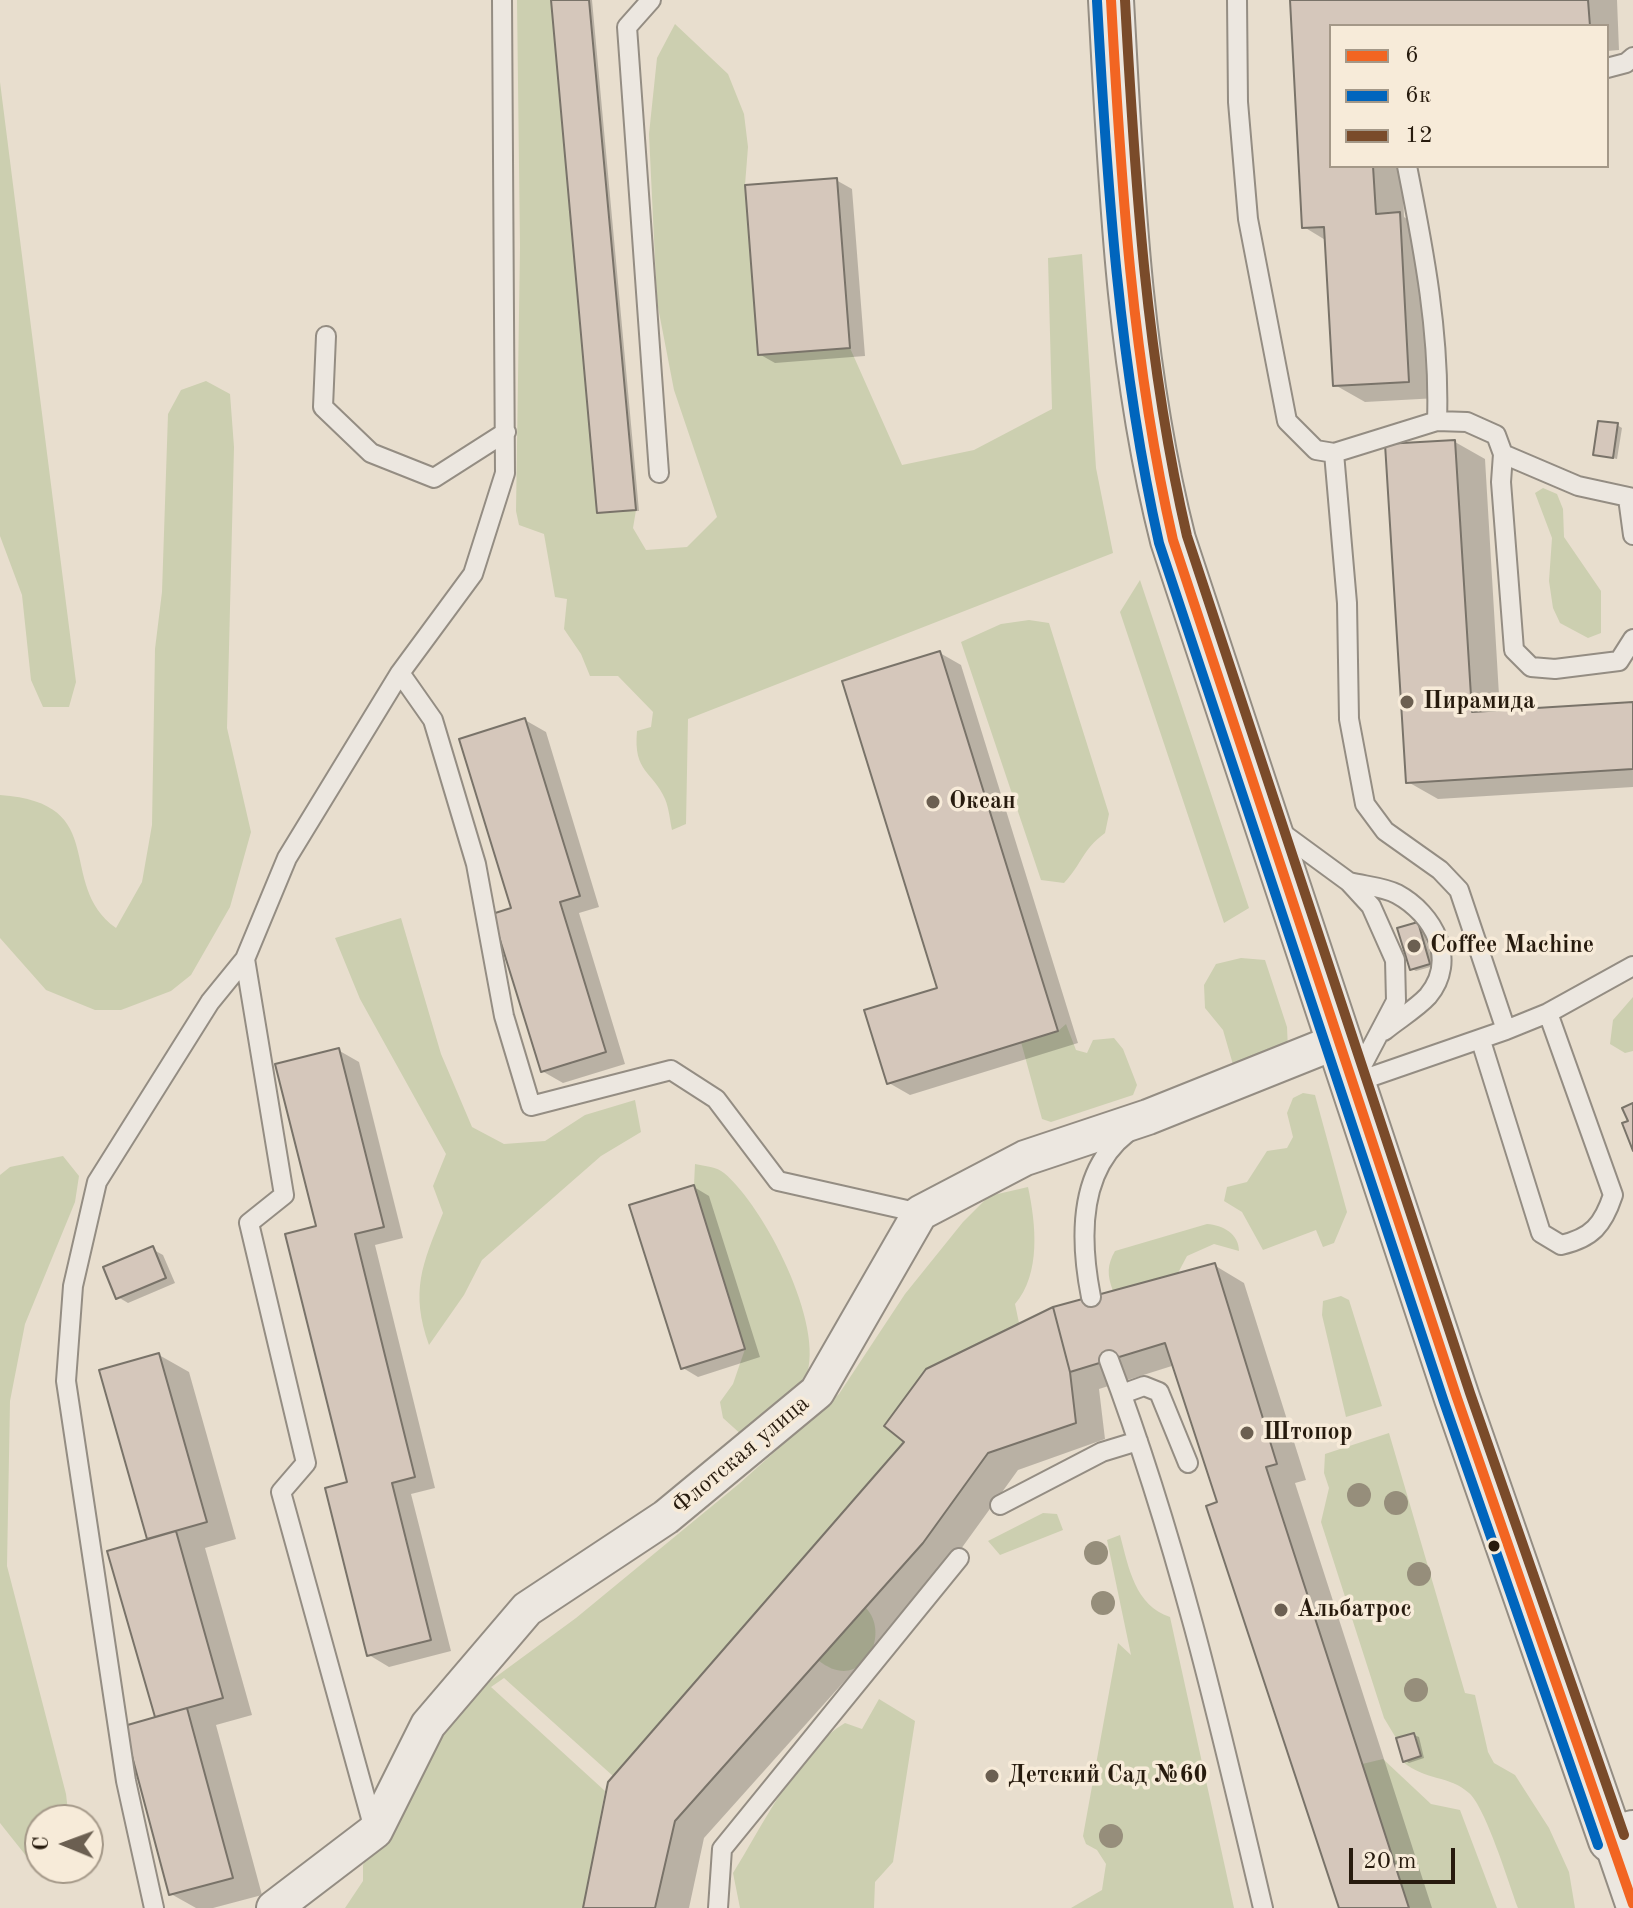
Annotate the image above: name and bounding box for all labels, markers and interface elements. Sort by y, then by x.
legend [1329,24,1609,168]
text: 6 [1405,44,1419,68]
text: 6к [1405,84,1431,108]
text: 12 [1405,124,1433,148]
place label: Пирамида [1423,688,1535,716]
marker: Пирамида [1398,693,1416,711]
place label: Океан [949,788,1016,816]
marker: Океан [924,793,942,811]
place label: Coffee Machine [1430,932,1594,960]
marker: Coffee Machine [1405,937,1423,955]
street label: Флотская улица [666,1389,816,1521]
place label: Штопор [1263,1419,1353,1447]
marker: Штопор [1238,1424,1256,1442]
unlabelled marker [1486,1538,1502,1554]
place label: Альбатрос [1297,1596,1412,1624]
marker: Альбатрос [1272,1601,1290,1619]
place label: Детский Сад №60 [1008,1762,1207,1790]
marker: Детский Сад №60 [983,1767,1001,1785]
north arrow [24,1804,104,1884]
scale bar [1353,1832,1459,1882]
text: С [31,1836,53,1851]
text: 20 m [1363,1850,1417,1874]

